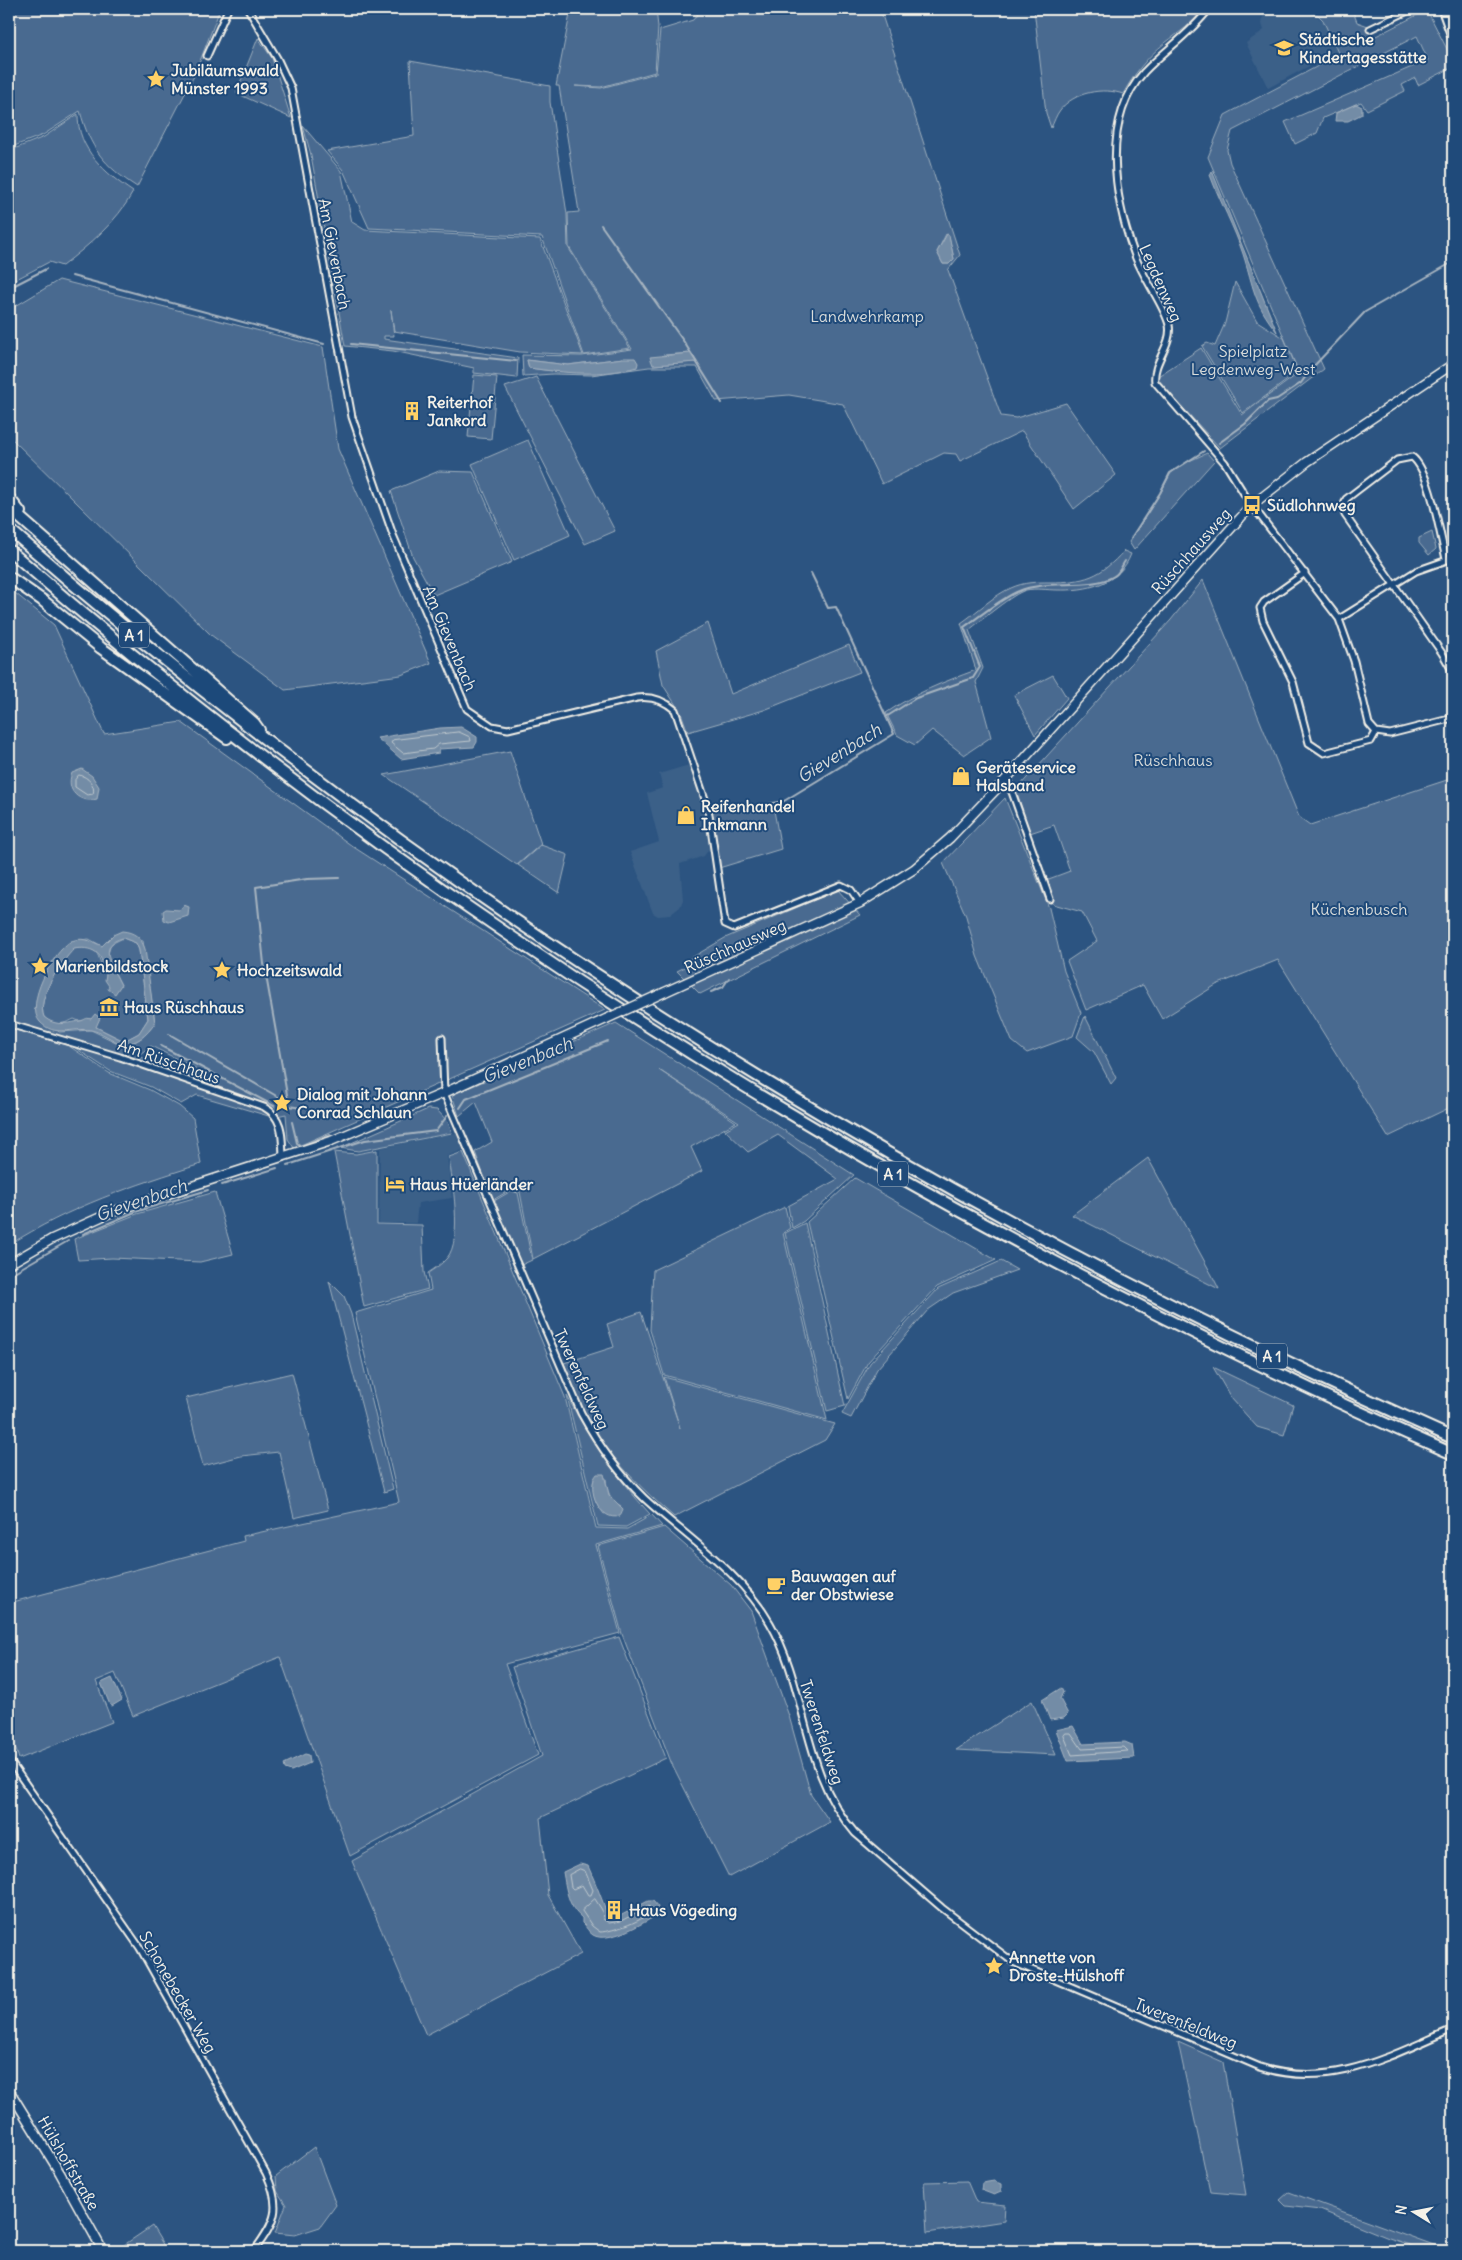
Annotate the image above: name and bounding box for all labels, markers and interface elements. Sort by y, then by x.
place label: Städtische Kindertagesstätte [1299,29,1427,68]
school or university icon: Städtische Kindertagesstätte [1273,37,1295,59]
place label: Jubiläumswald Münster 1993 [171,60,279,98]
place icon: Jubiläumswald Münster 1993 [145,68,167,90]
street label: Am Gievenbach [314,197,356,311]
street label: Legdenweg [1135,241,1187,325]
park label: Landwehrkamp [810,306,924,326]
park label: Spielplatz Legdenweg-West [1191,341,1316,379]
place label: Reiterhof Jankord [427,392,494,430]
building icon: Reiterhof Jankord [401,400,423,422]
bus stop icon: Südlohnweg [1241,494,1263,516]
place label: Südlohnweg [1267,495,1356,516]
street label: Rüschhausweg [1147,504,1235,598]
street label: Am Gievenbach [419,582,481,694]
road number: A 1 [119,622,149,648]
water label: Gievenbach [793,718,886,788]
park label: Rüschhaus [1134,750,1213,770]
place label: Geräteservice Halsband [976,757,1076,795]
shop icon: Geräteservice Halsband [950,765,972,787]
place label: Reifenhandel Inkmann [701,796,795,834]
shop icon: Reifenhandel Inkmann [675,804,697,826]
park label: Küchenbusch [1310,899,1408,919]
street label: Rüschhausweg [681,915,789,977]
place icon: Marienbildstock [29,955,51,977]
place label: Marienbildstock [55,956,168,976]
place icon: Hochzeitswald [211,959,233,981]
place label: Hochzeitswald [237,960,342,980]
museum icon: Haus Rüschhaus [98,996,120,1018]
place label: Haus Rüschhaus [124,997,244,1017]
water label: Gievenbach [479,1031,576,1089]
street label: Am Rüschhaus [115,1034,223,1088]
place label: Dialog mit Johann Conrad Schlaun [297,1084,427,1122]
place icon: Dialog mit Johann Conrad Schlaun [271,1092,293,1114]
road number: A 1 [878,1162,908,1186]
water label: Gievenbach [92,1173,190,1226]
hotel icon: Haus Hüerländer [384,1173,406,1195]
place label: Haus Hüerländer [410,1174,534,1194]
street label: Twerenfeldweg [550,1325,614,1433]
road number: A 1 [1257,1344,1287,1368]
place label: Bauwagen auf der Obstwiese [791,1566,897,1604]
cafe icon: Bauwagen auf der Obstwiese [765,1574,787,1596]
street label: Twerenfeldweg [796,1677,848,1787]
building icon: Haus Vögeding [603,1899,625,1921]
place label: Haus Vögeding [629,1900,737,1921]
street label: Schonebecker Weg [135,1928,221,2056]
place label: Annette von Droste-Hülshoff [1009,1947,1125,1985]
place icon: Annette von Droste-Hülshoff [983,1955,1005,1977]
street label: Twerenfeldweg [1132,1993,1240,2053]
street label: Hülshoffstraße [34,2112,104,2214]
north arrow [1390,2188,1440,2238]
text: N [1391,2203,1411,2216]

